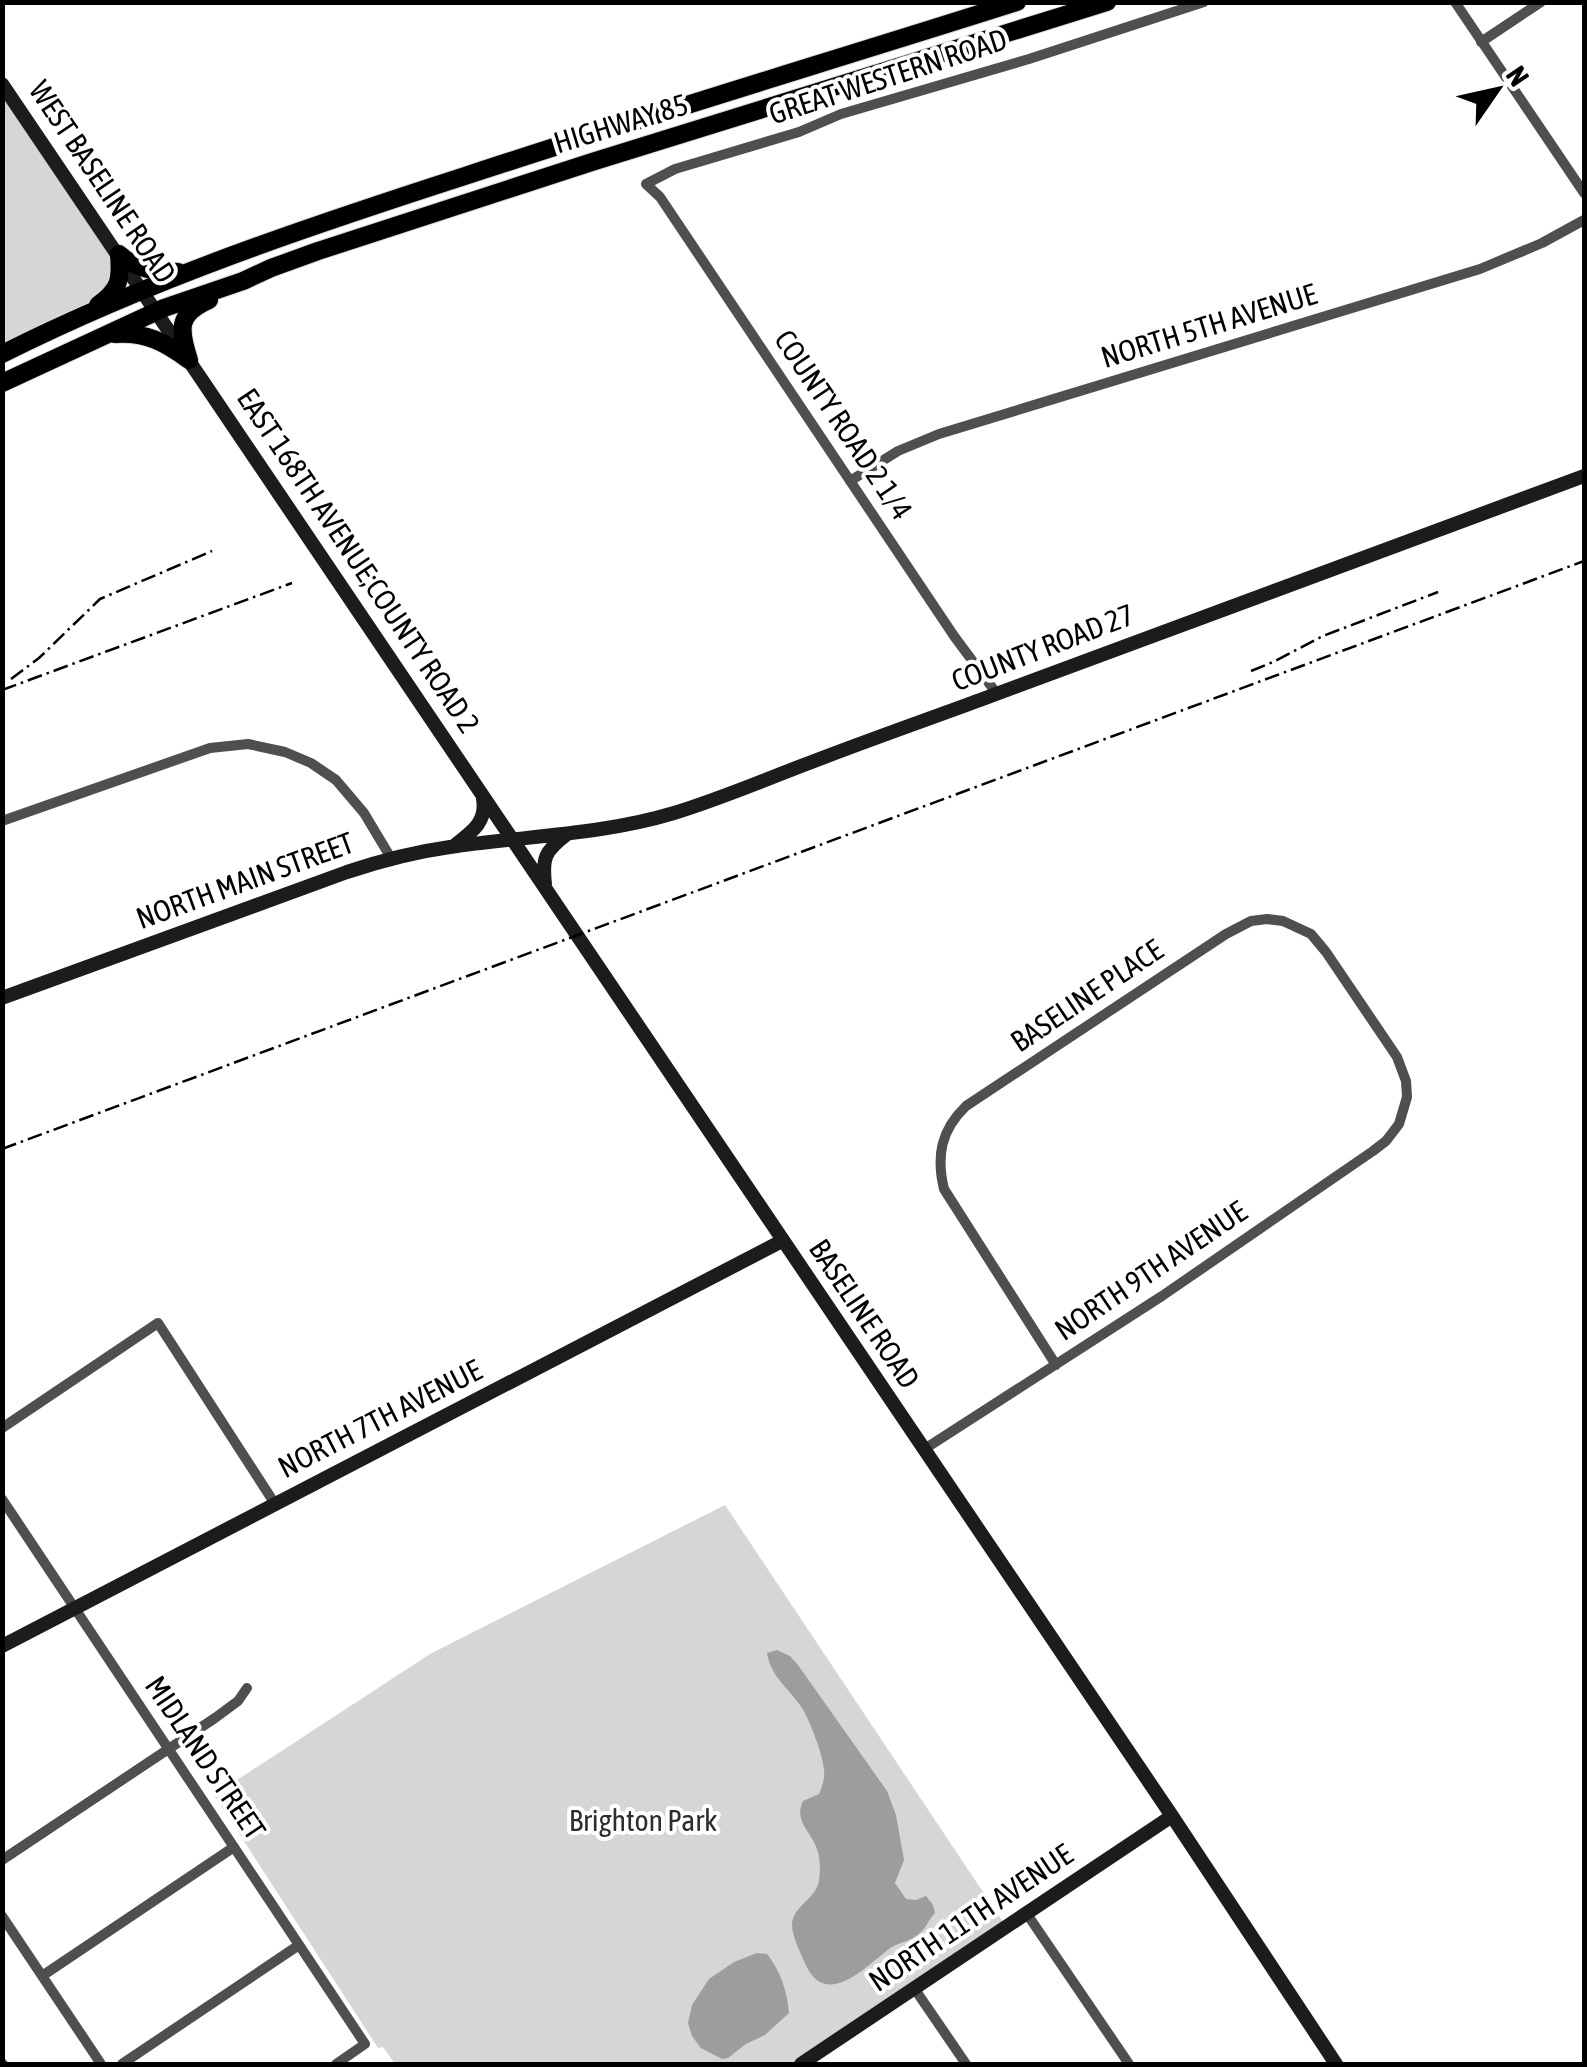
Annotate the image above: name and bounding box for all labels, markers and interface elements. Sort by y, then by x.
street label: GREAT WESTERN ROAD [764,22,1011,131]
north arrow [1447,40,1547,140]
text: N [1500,60,1536,92]
street label: WEST BASELINE ROAD [23,74,183,289]
street label: HIGHWAY 85 [550,87,692,160]
street label: NORTH 5TH AVENUE [1097,276,1321,374]
street label: COUNTY ROAD 2 1/4 [768,323,920,525]
street label: EAST 168TH AVENUE;COUNTY ROAD 2 [231,382,487,739]
street label: COUNTY ROAD 27 [947,597,1139,697]
street label: NORTH MAIN STREET [131,825,358,935]
street label: BASELINE PLACE [1004,932,1169,1058]
street label: NORTH 9TH AVENUE [1048,1193,1253,1347]
street label: BASELINE ROAD [803,1233,927,1394]
street label: NORTH 7TH AVENUE [272,1352,487,1484]
street label: MIDLAND STREET [139,1670,273,1845]
park label: Brighton Park [569,1803,717,1837]
street label: NORTH 11TH AVENUE [862,1837,1079,1998]

